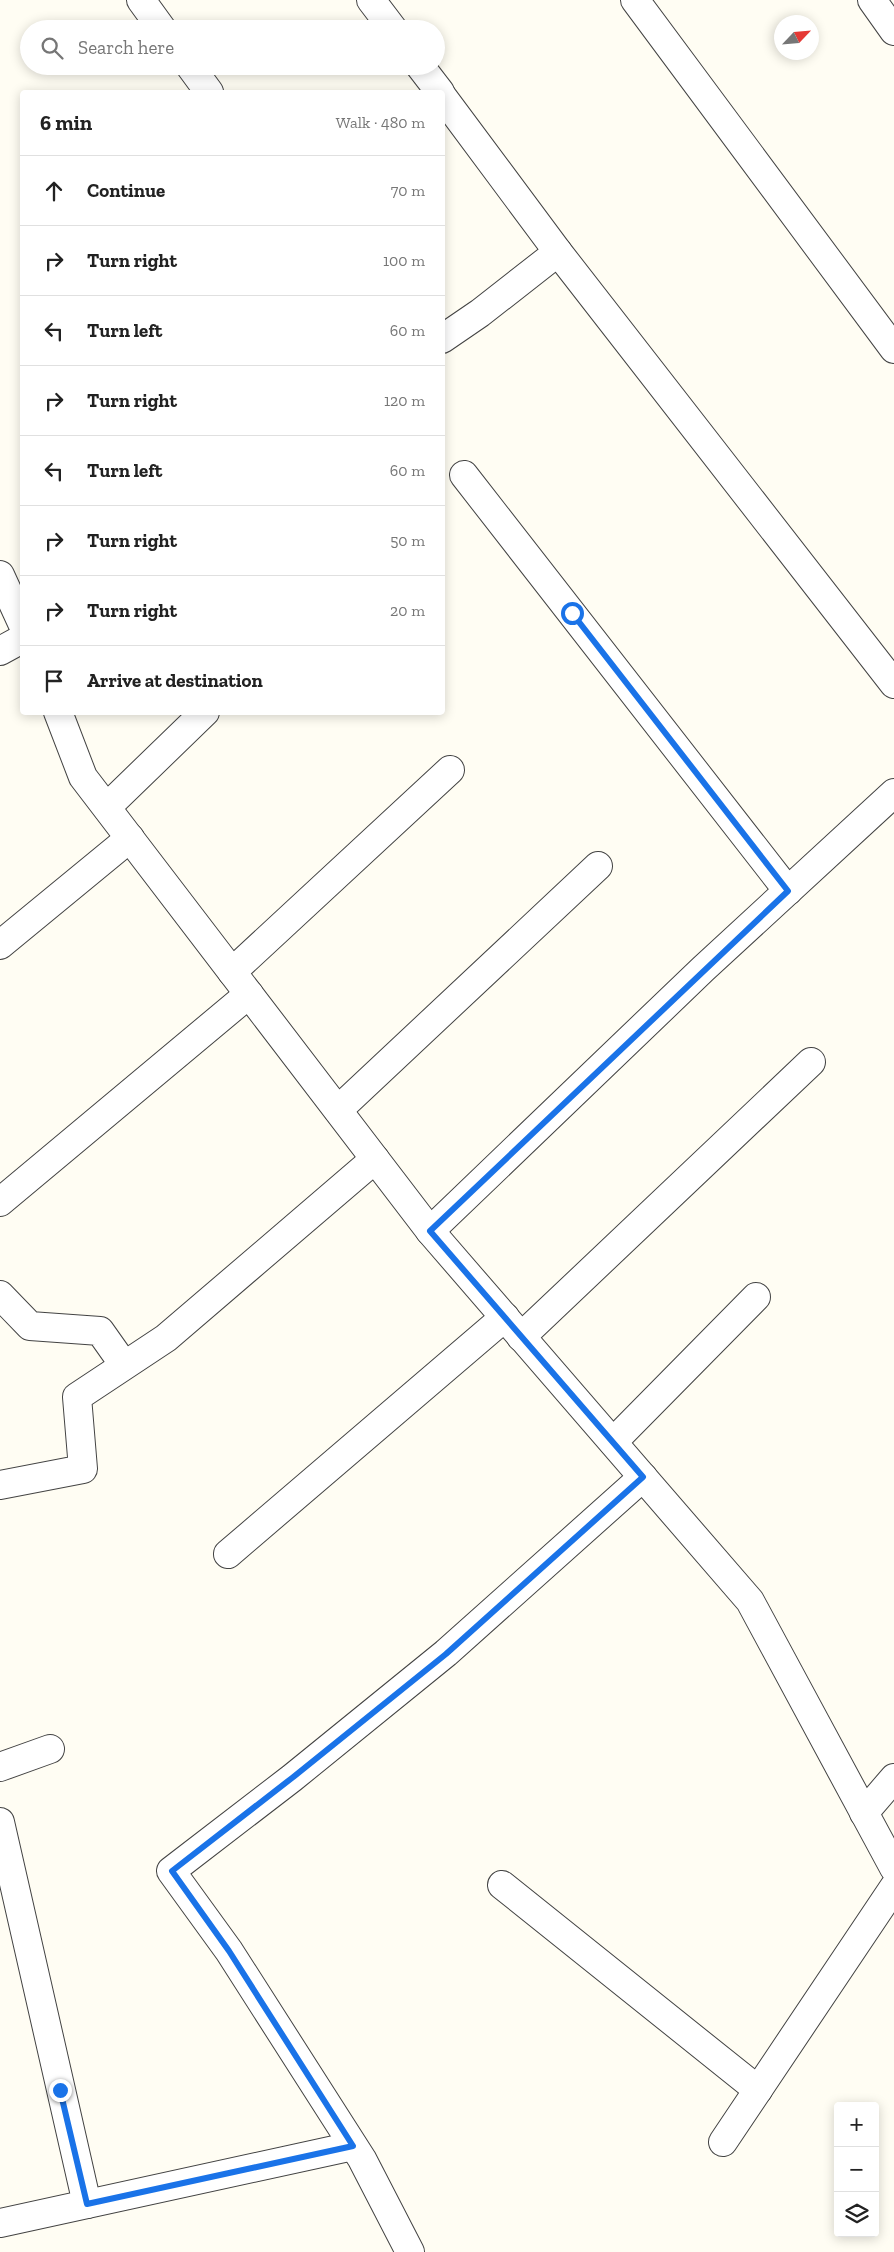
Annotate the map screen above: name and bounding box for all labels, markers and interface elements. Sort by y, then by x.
north arrow [774,15,819,60]
search box [20,20,445,75]
icon: search [38,34,66,62]
text: Search here [78,36,174,59]
text: 6 min [40,110,92,135]
text: Walk · 480 m [336,113,425,132]
icon: ahead [40,177,68,205]
text: Continue [87,179,165,202]
text: 70 m [391,181,425,200]
icon: right [40,247,68,275]
text: Turn right [87,249,177,272]
text: 100 m [383,251,425,270]
icon: left [40,317,68,345]
text: Turn left [87,319,162,342]
text: 60 m [390,321,425,340]
icon: right [40,387,68,415]
text: Turn right [87,389,177,412]
text: 120 m [384,391,425,410]
icon: left [40,457,68,485]
text: Turn left [87,459,162,482]
text: 60 m [390,461,425,480]
icon: right [40,527,68,555]
text: Turn right [87,529,177,552]
text: 50 m [390,531,425,550]
icon: right [40,597,68,625]
text: Turn right [87,599,177,622]
text: 20 m [390,601,425,620]
route start [561,602,584,625]
icon: arrive [40,667,68,695]
text: Arrive at destination [87,669,263,692]
route end [49,2079,72,2102]
map controls [834,2102,879,2237]
button: + [834,2102,879,2147]
button: − [834,2147,879,2192]
button: layers [834,2192,879,2237]

